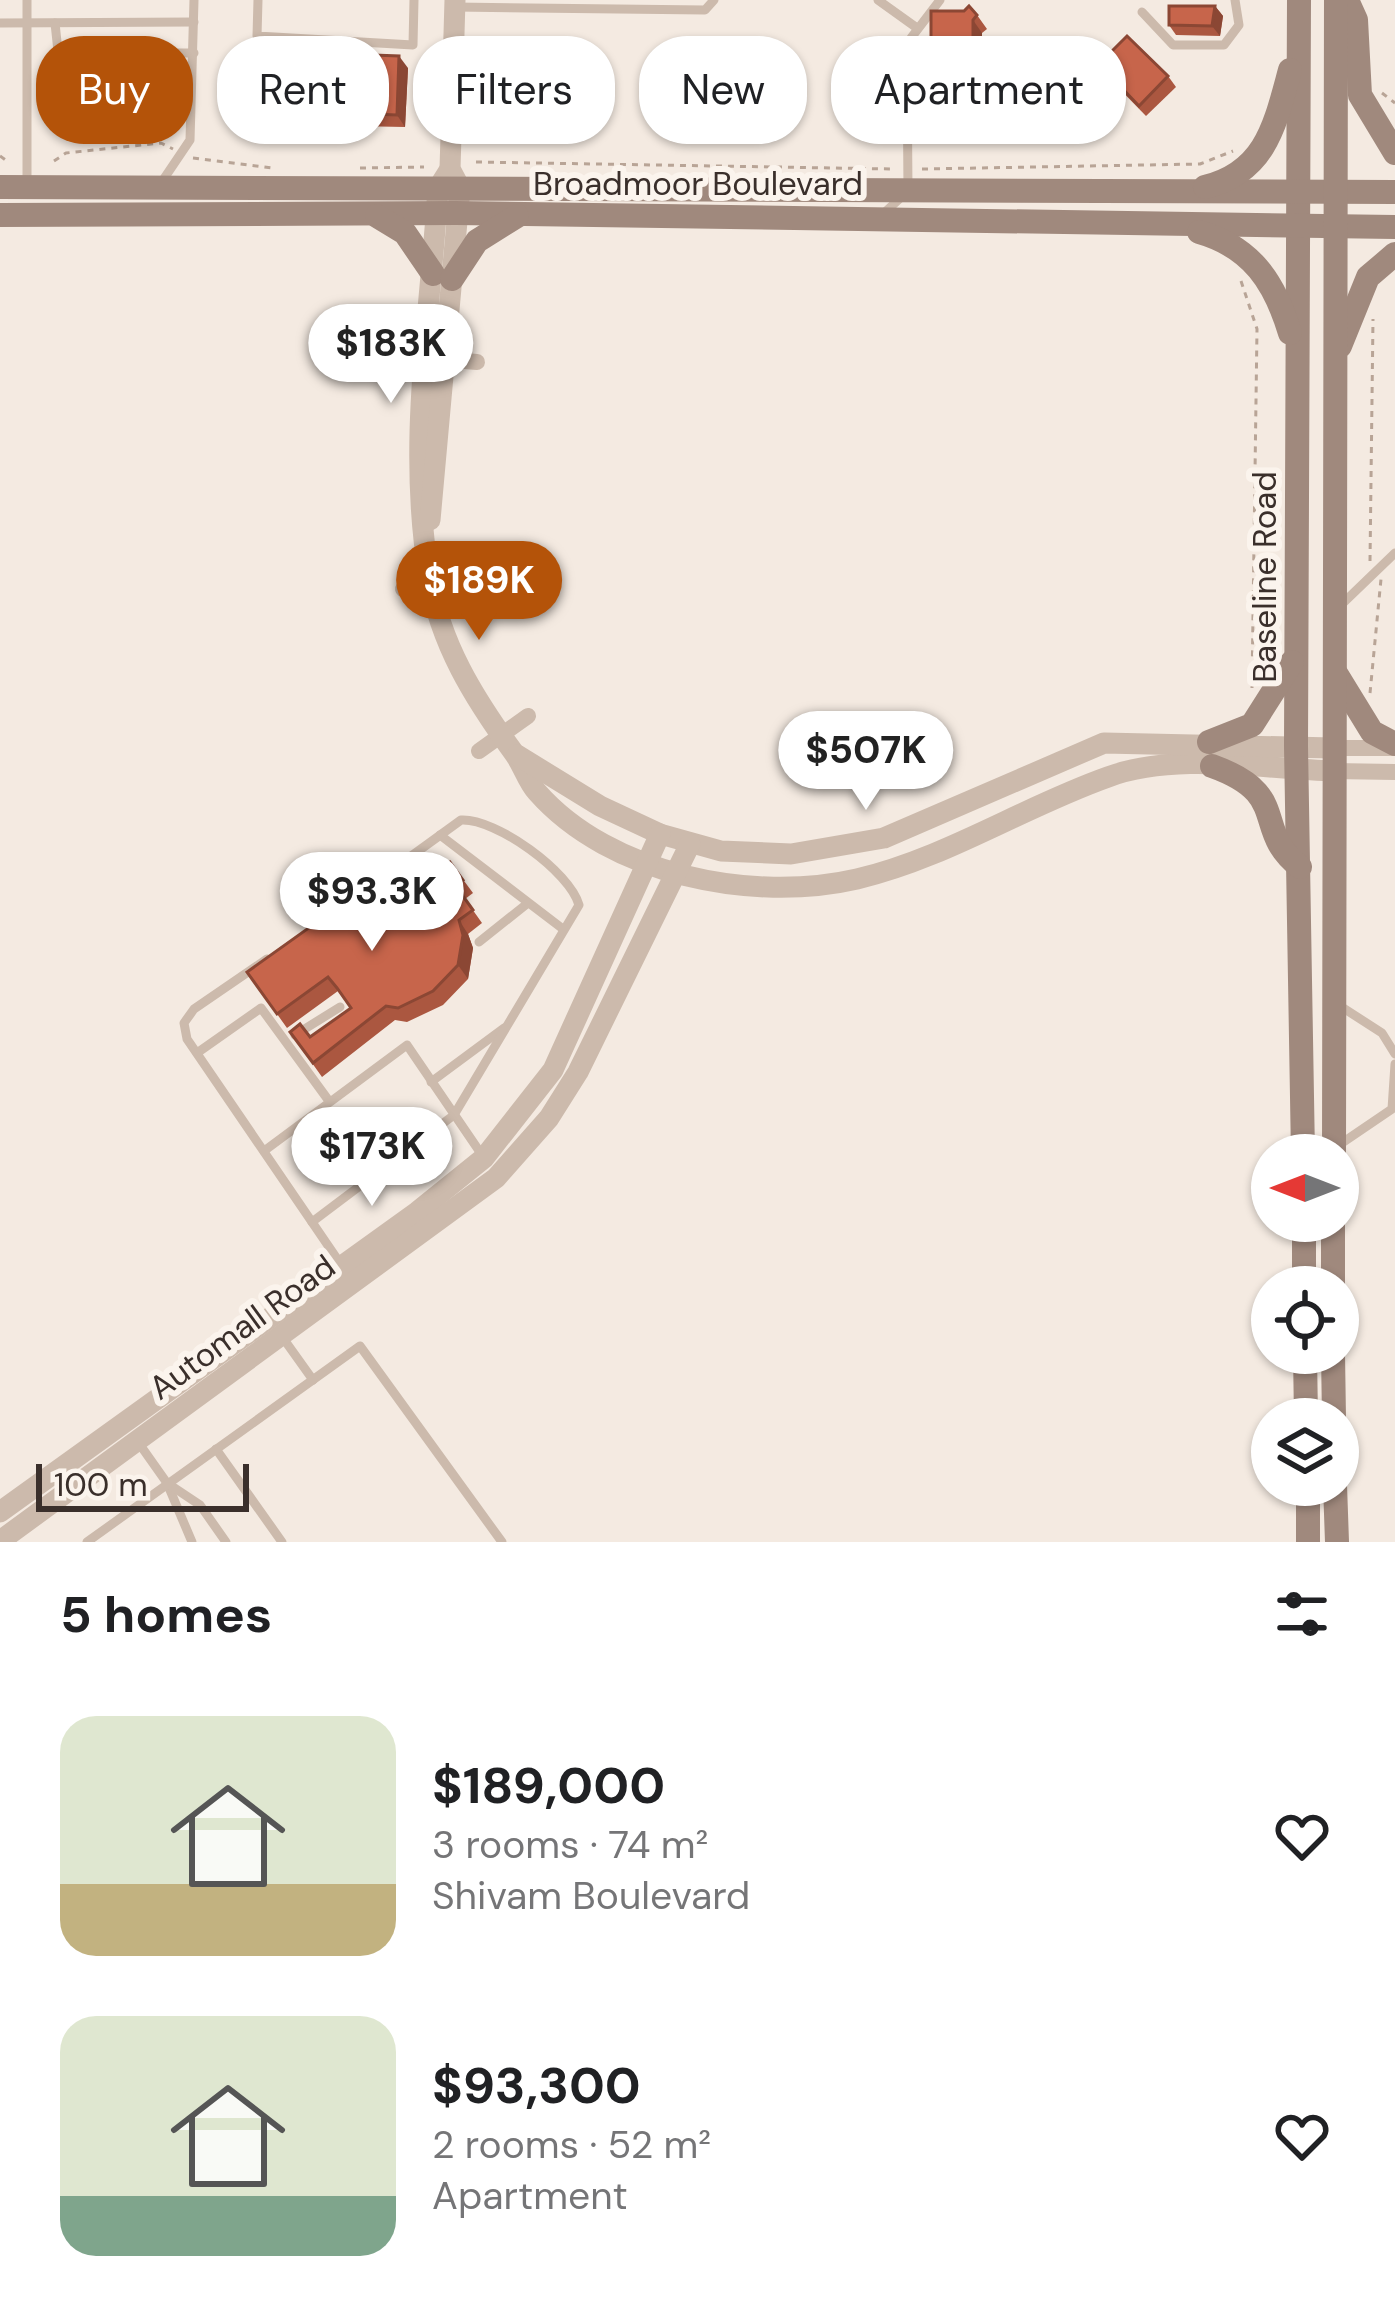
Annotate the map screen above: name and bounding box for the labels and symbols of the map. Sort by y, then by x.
street label: Broadmoor Boulevard [533,162,863,205]
pin: $183K [307,304,475,406]
street label: Baseline Road [1243,471,1286,683]
pin: $189K [395,541,563,643]
pin: $507K [782,711,950,813]
pin: $93.3K [274,852,470,954]
pin: $173K [288,1107,456,1209]
north arrow [1251,1134,1359,1242]
street label: Automall Road [140,1245,344,1409]
scale bar [36,1458,249,1511]

